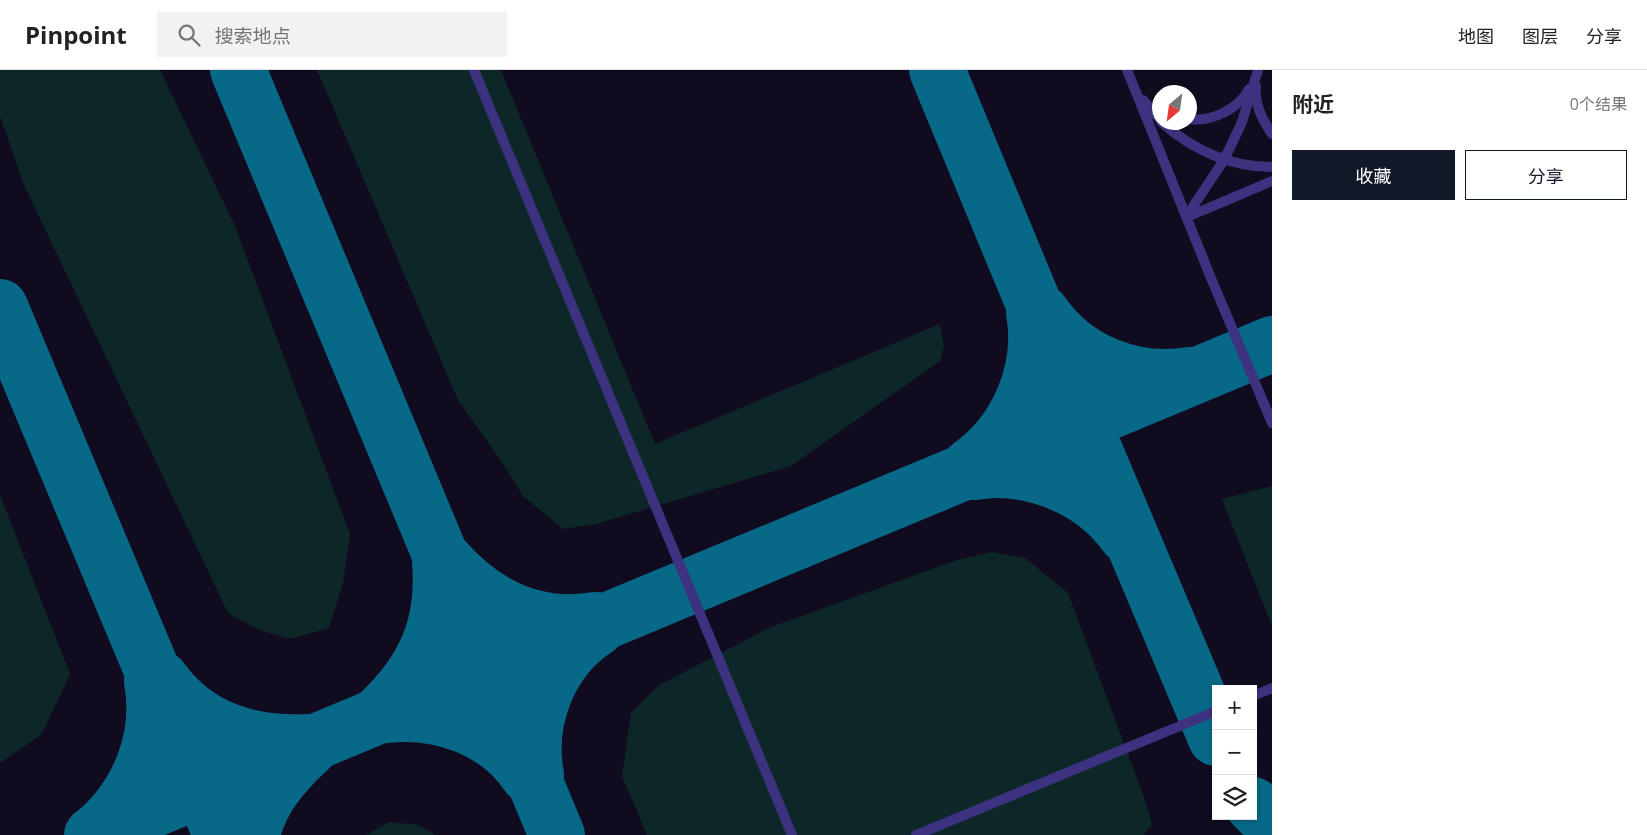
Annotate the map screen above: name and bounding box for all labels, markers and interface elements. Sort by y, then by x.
search box [157,12,507,57]
text: Pinpoint [25,18,127,51]
icon: search [175,21,203,49]
text: 搜索地点 [215,23,291,49]
text: 地图 [1458,24,1494,48]
text: 图层 [1522,24,1558,48]
text: 分享 [1586,24,1622,48]
north arrow [1152,85,1197,130]
text: 附近 [1292,90,1334,118]
text: 0个结果 [1570,93,1627,115]
button: 收藏 [1292,150,1455,200]
button: 分享 [1465,150,1627,200]
map controls [1212,685,1257,820]
button: + [1212,685,1257,730]
button: − [1212,730,1257,775]
button: layers [1212,775,1257,820]

